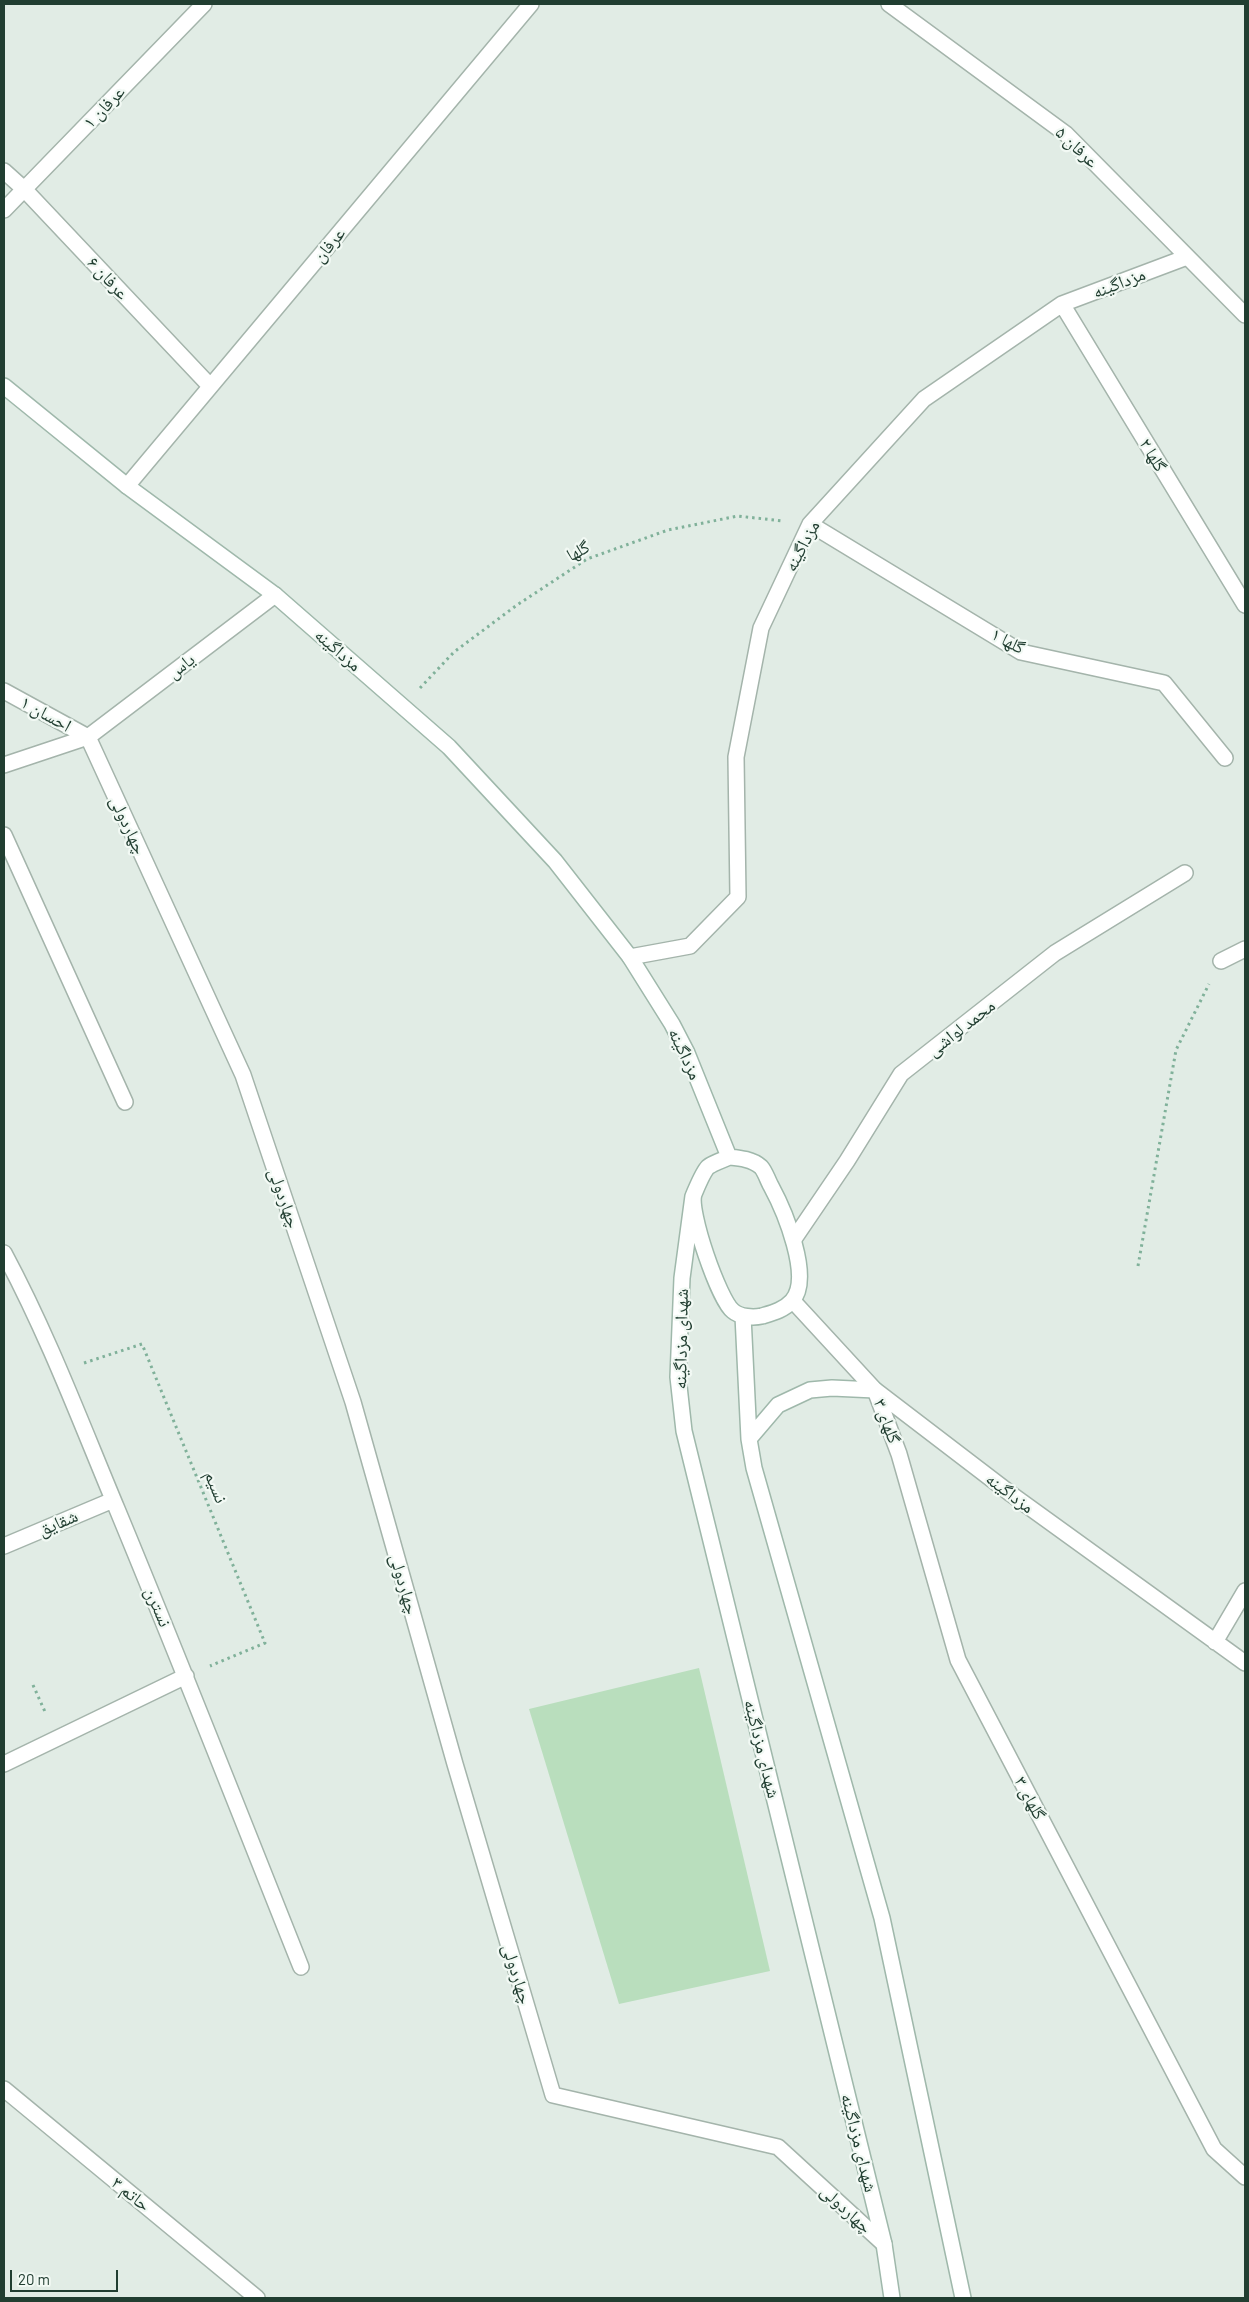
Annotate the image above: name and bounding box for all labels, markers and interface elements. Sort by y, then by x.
street label: عرفان ۱ [79,81,129,133]
street label: عرفان ۵ [1051,122,1103,172]
street label: عرفان [308,223,350,267]
street label: عرفان ۶ [83,252,133,304]
street label: مزداگینه [1090,263,1148,303]
street label: گلها ۲ [1135,434,1171,476]
street label: مزداگینه [780,517,824,575]
street label: گلها [563,536,593,566]
street label: گلها ۱ [987,623,1029,659]
street label: مزداگینه [310,624,366,676]
street label: یاس [163,649,199,683]
street label: احسان ۱ [17,691,75,737]
street label: چهاردولی [105,792,151,858]
street label: محمد لواشی [923,995,999,1061]
street label: مزداگینه [664,1025,706,1083]
street label: چهاردولی [264,1165,304,1231]
street label: شهدای مزداگینه [669,1288,693,1390]
street label: گلهای ۳ [869,1396,905,1446]
street label: نسیم [200,1468,232,1506]
street label: مزداگینه [982,1468,1038,1518]
street label: شقایق [35,1505,81,1541]
street label: چهاردولی [385,1551,423,1617]
street label: نسترن [140,1584,176,1630]
street label: شهدای مزداگینه [739,1697,785,1801]
street label: گلهای ۳ [1010,1773,1050,1823]
street label: چهاردولی [498,1941,536,2007]
street label: شهدای مزداگینه [836,2091,882,2195]
street label: حاتم ۳ [107,2172,155,2216]
street label: چهاردولی [816,2180,876,2238]
scale bar [12,2260,120,2292]
text: 20 m [18,2270,50,2288]

